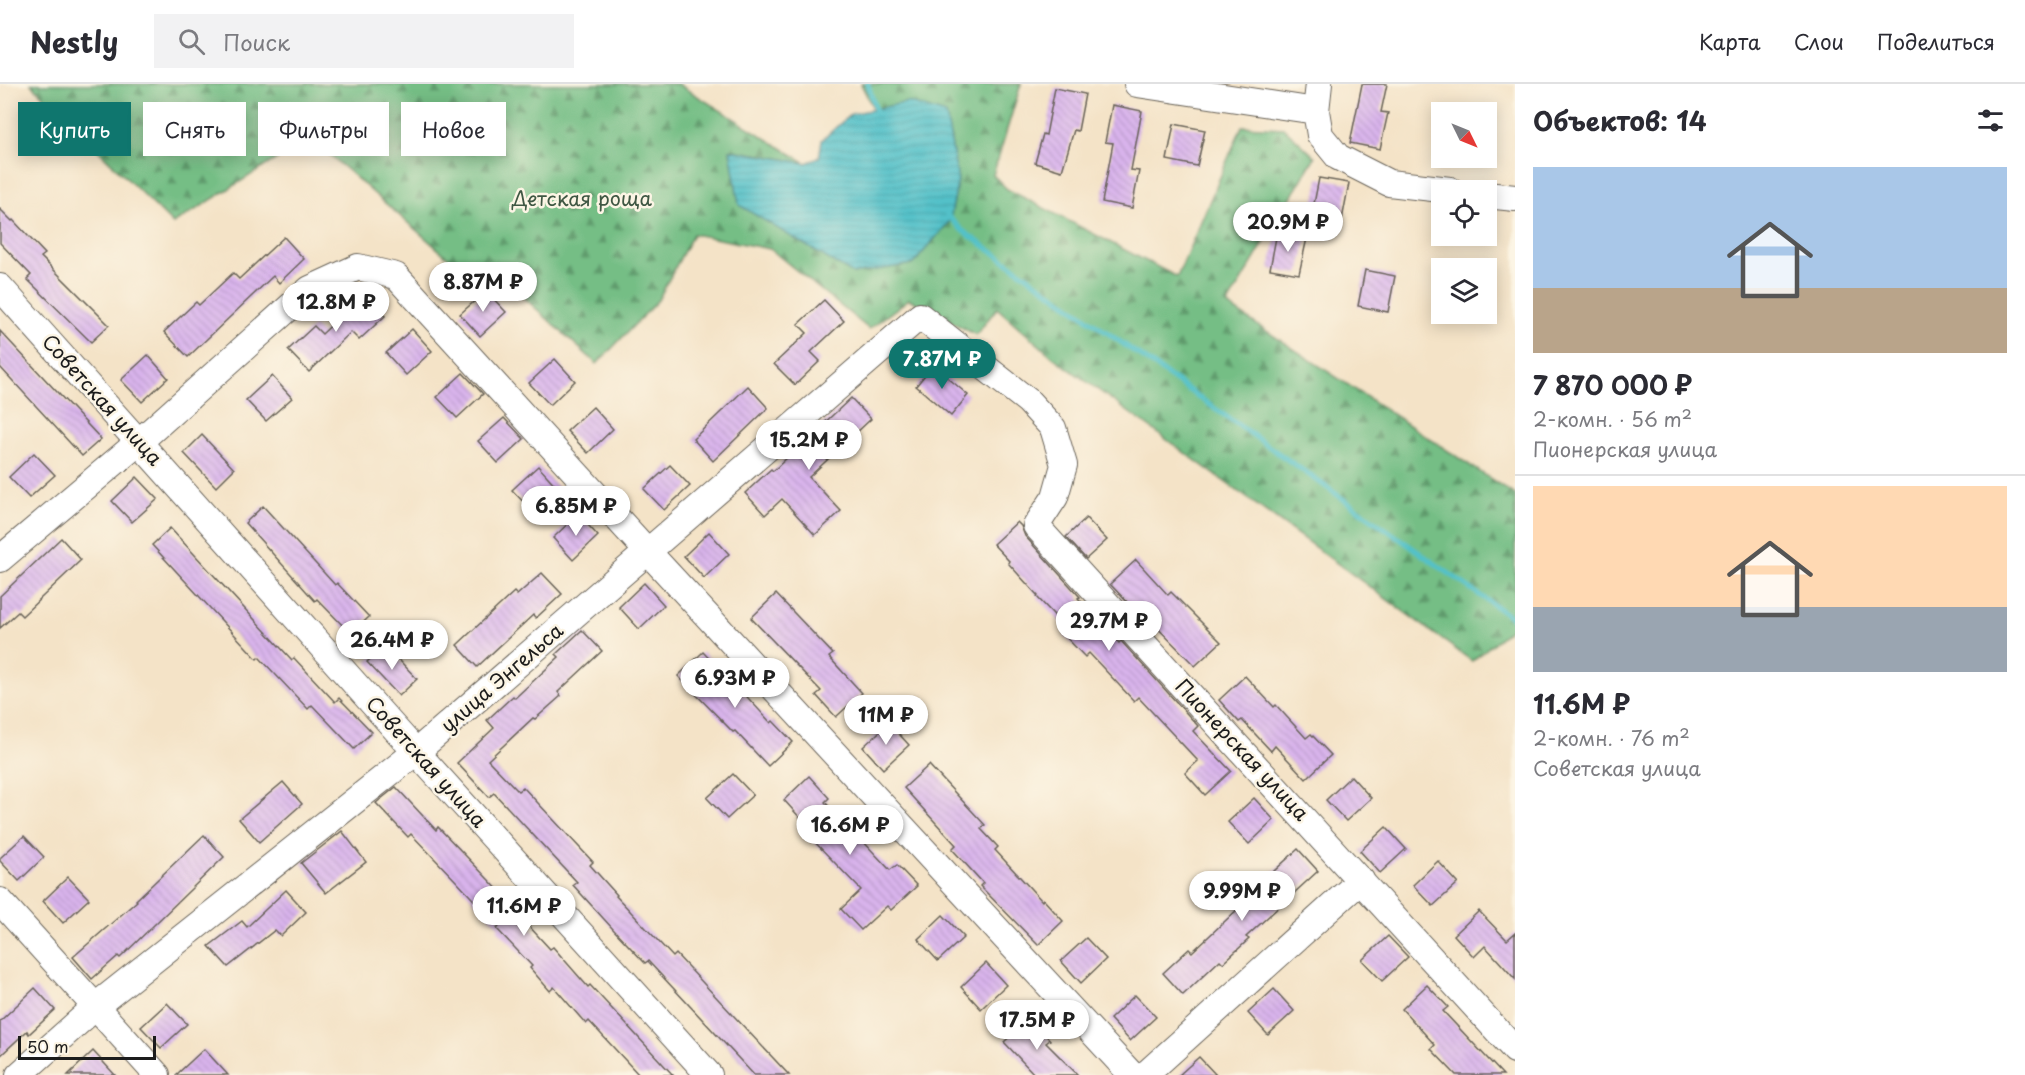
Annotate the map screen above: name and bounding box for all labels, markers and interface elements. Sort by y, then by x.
search box [154,14,574,68]
text: Nestly [30,20,118,63]
icon: search [175,25,208,58]
text: Поиск [223,25,290,58]
text: Карта [1699,25,1761,57]
text: Слои [1794,25,1844,57]
text: Поделиться [1877,25,1995,57]
text: Объектов: 14 [1533,101,1707,140]
chip: Купить [18,102,131,156]
chip: Снять [143,102,246,156]
chip: Фильтры [258,102,389,156]
chip: Новое [401,102,506,156]
north arrow [1431,102,1497,168]
map controls [1431,102,1497,324]
icon: filters [1974,104,2007,137]
button: locate [1431,180,1497,246]
park label: Детская роща [511,183,653,213]
pin: 20.9M ₽ [1233,202,1343,253]
text: 20.9M ₽ [1247,206,1329,236]
icon: home [1716,206,1824,314]
button: layers [1431,258,1497,324]
pin: 8.87M ₽ [428,262,538,313]
text: 8.87M ₽ [443,266,523,296]
pin: 12.8M ₽ [281,282,391,333]
text: 12.8M ₽ [296,286,376,316]
street label: Советская улица [35,327,170,472]
pin: 7.87M ₽ [887,339,997,390]
text: 7.87M ₽ [903,343,981,373]
text: 7 870 000 ₽ [1533,365,1692,404]
text: 2-комн. · 56 m² [1533,404,1692,434]
pin: 15.2M ₽ [754,420,864,471]
text: 15.2M ₽ [770,424,848,454]
text: Пионерская улица [1533,434,1717,464]
pin: 6.85M ₽ [521,486,631,537]
text: 6.85M ₽ [535,490,617,520]
icon: home [1716,525,1824,633]
pin: 29.7M ₽ [1054,601,1164,652]
text: 29.7M ₽ [1070,605,1148,635]
street label: улица Энгельса [433,615,570,739]
pin: 26.4M ₽ [337,620,447,671]
text: 26.4M ₽ [350,624,434,654]
pin: 6.93M ₽ [680,658,790,709]
text: 6.93M ₽ [694,662,776,692]
street label: Пионерская улица [1169,672,1317,827]
text: 11.6M ₽ [1533,684,1630,723]
street label: Советская улица [359,689,494,834]
pin: 11M ₽ [844,695,928,746]
text: 11M ₽ [858,699,914,729]
text: 2-комн. · 76 m² [1533,723,1690,753]
text: Советская улица [1533,753,1701,783]
pin: 16.6M ₽ [795,805,905,856]
text: 16.6M ₽ [810,809,890,839]
pin: 9.99M ₽ [1187,871,1297,922]
text: 9.99M ₽ [1203,875,1281,905]
pin: 11.6M ₽ [469,886,579,937]
text: 11.6M ₽ [487,890,561,920]
pin: 17.5M ₽ [982,1000,1092,1051]
text: 17.5M ₽ [999,1004,1075,1034]
scale bar [18,1033,156,1060]
text: 50 m [27,1034,68,1058]

